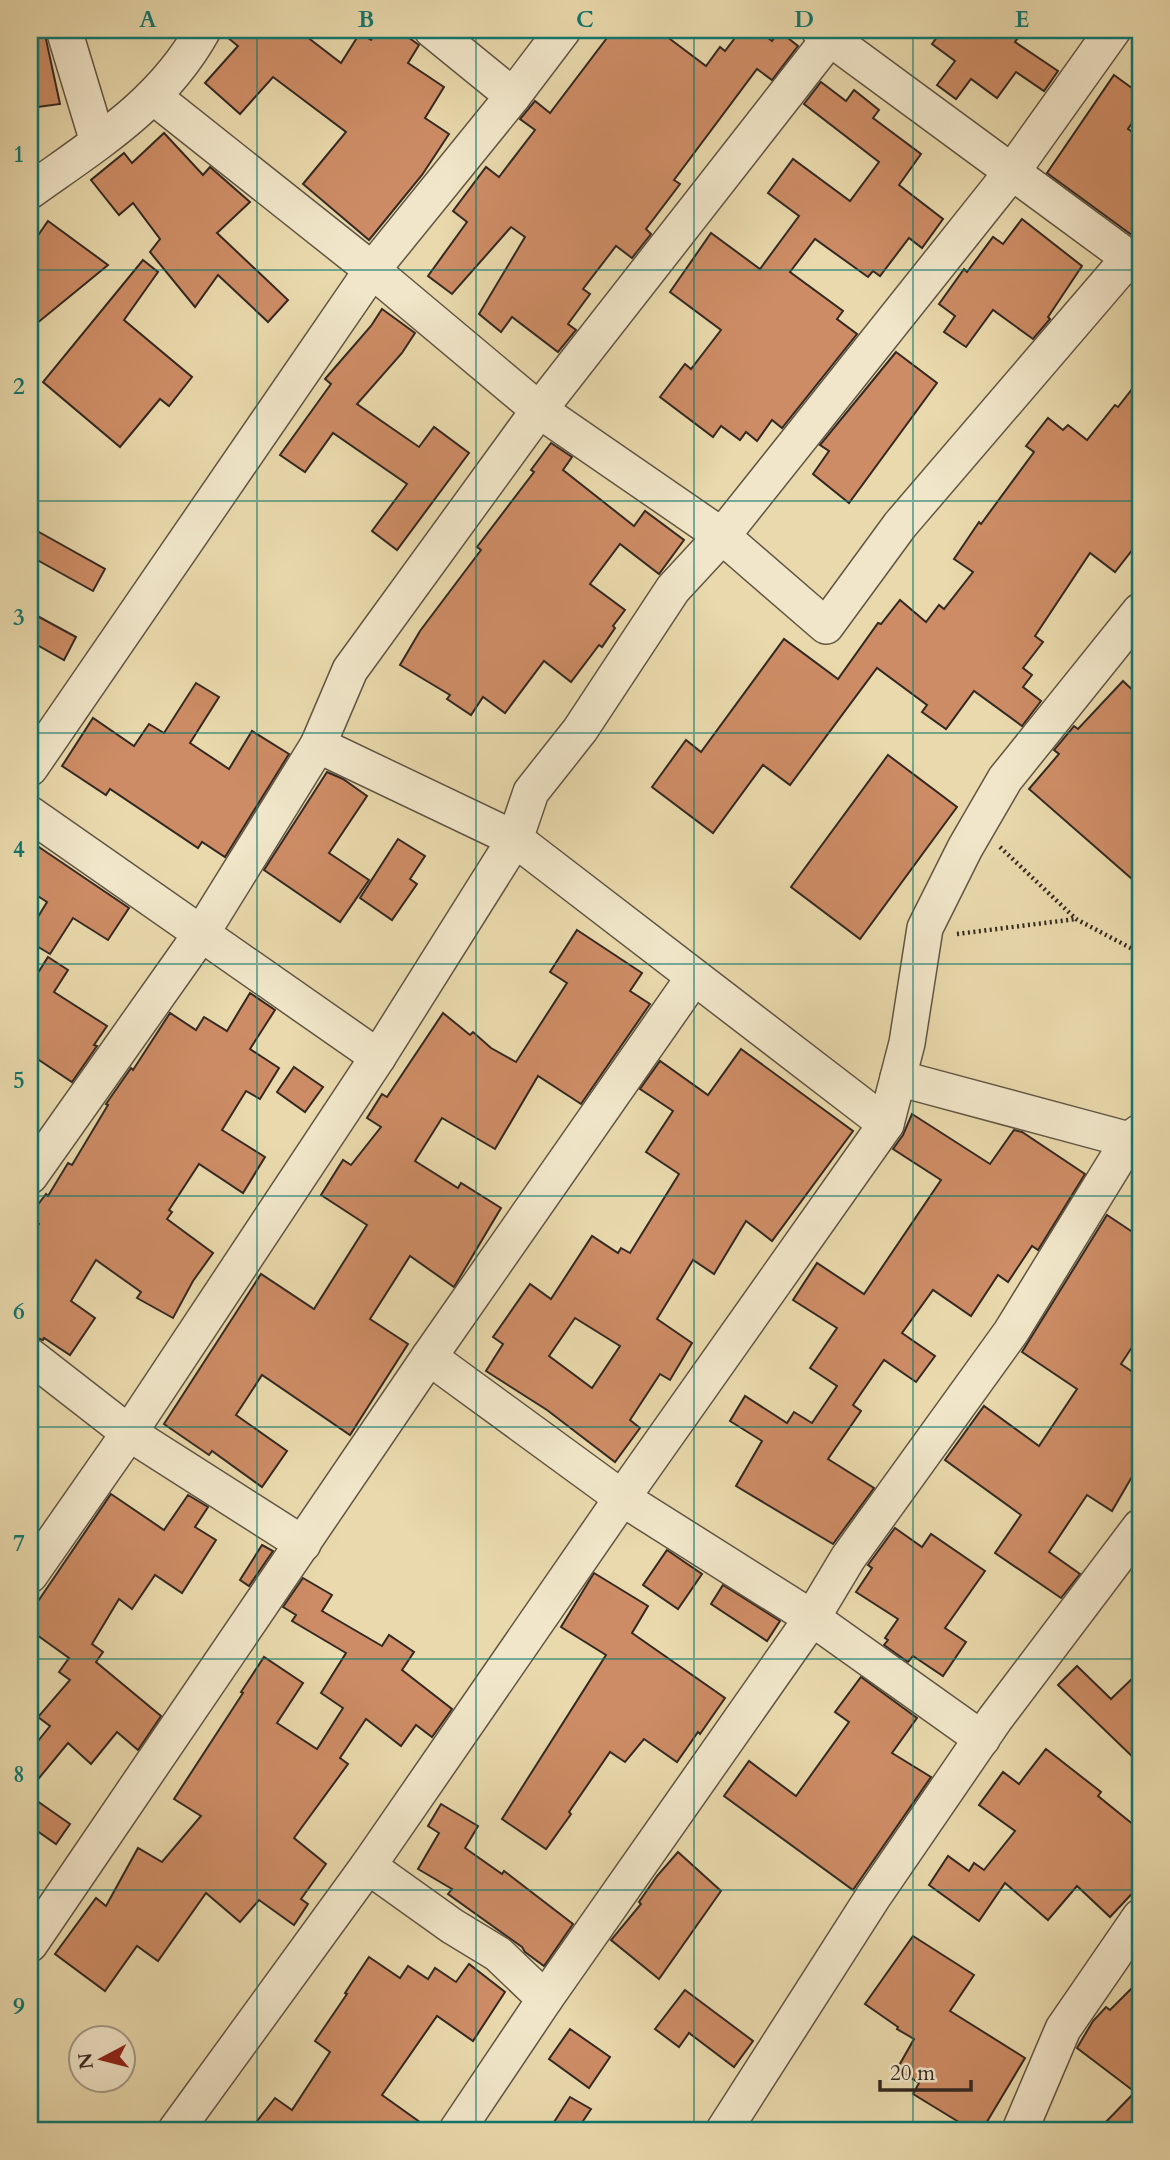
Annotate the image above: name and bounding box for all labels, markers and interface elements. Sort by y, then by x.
text: A [139,4,157,35]
text: B [358,4,374,35]
text: C [576,4,594,35]
text: D [794,4,814,35]
text: E [1015,4,1029,35]
text: 1 [13,139,25,170]
text: 2 [13,371,25,402]
text: 3 [13,602,25,633]
text: 4 [13,834,25,865]
text: 5 [13,1065,25,1096]
text: 6 [13,1296,25,1327]
text: 7 [13,1528,25,1559]
text: 8 [13,1759,25,1790]
text: 9 [13,1991,25,2022]
north arrow [66,2024,136,2094]
scale bar [880,2048,970,2092]
text: N [72,2051,100,2071]
text: 20 m [890,2059,935,2088]

